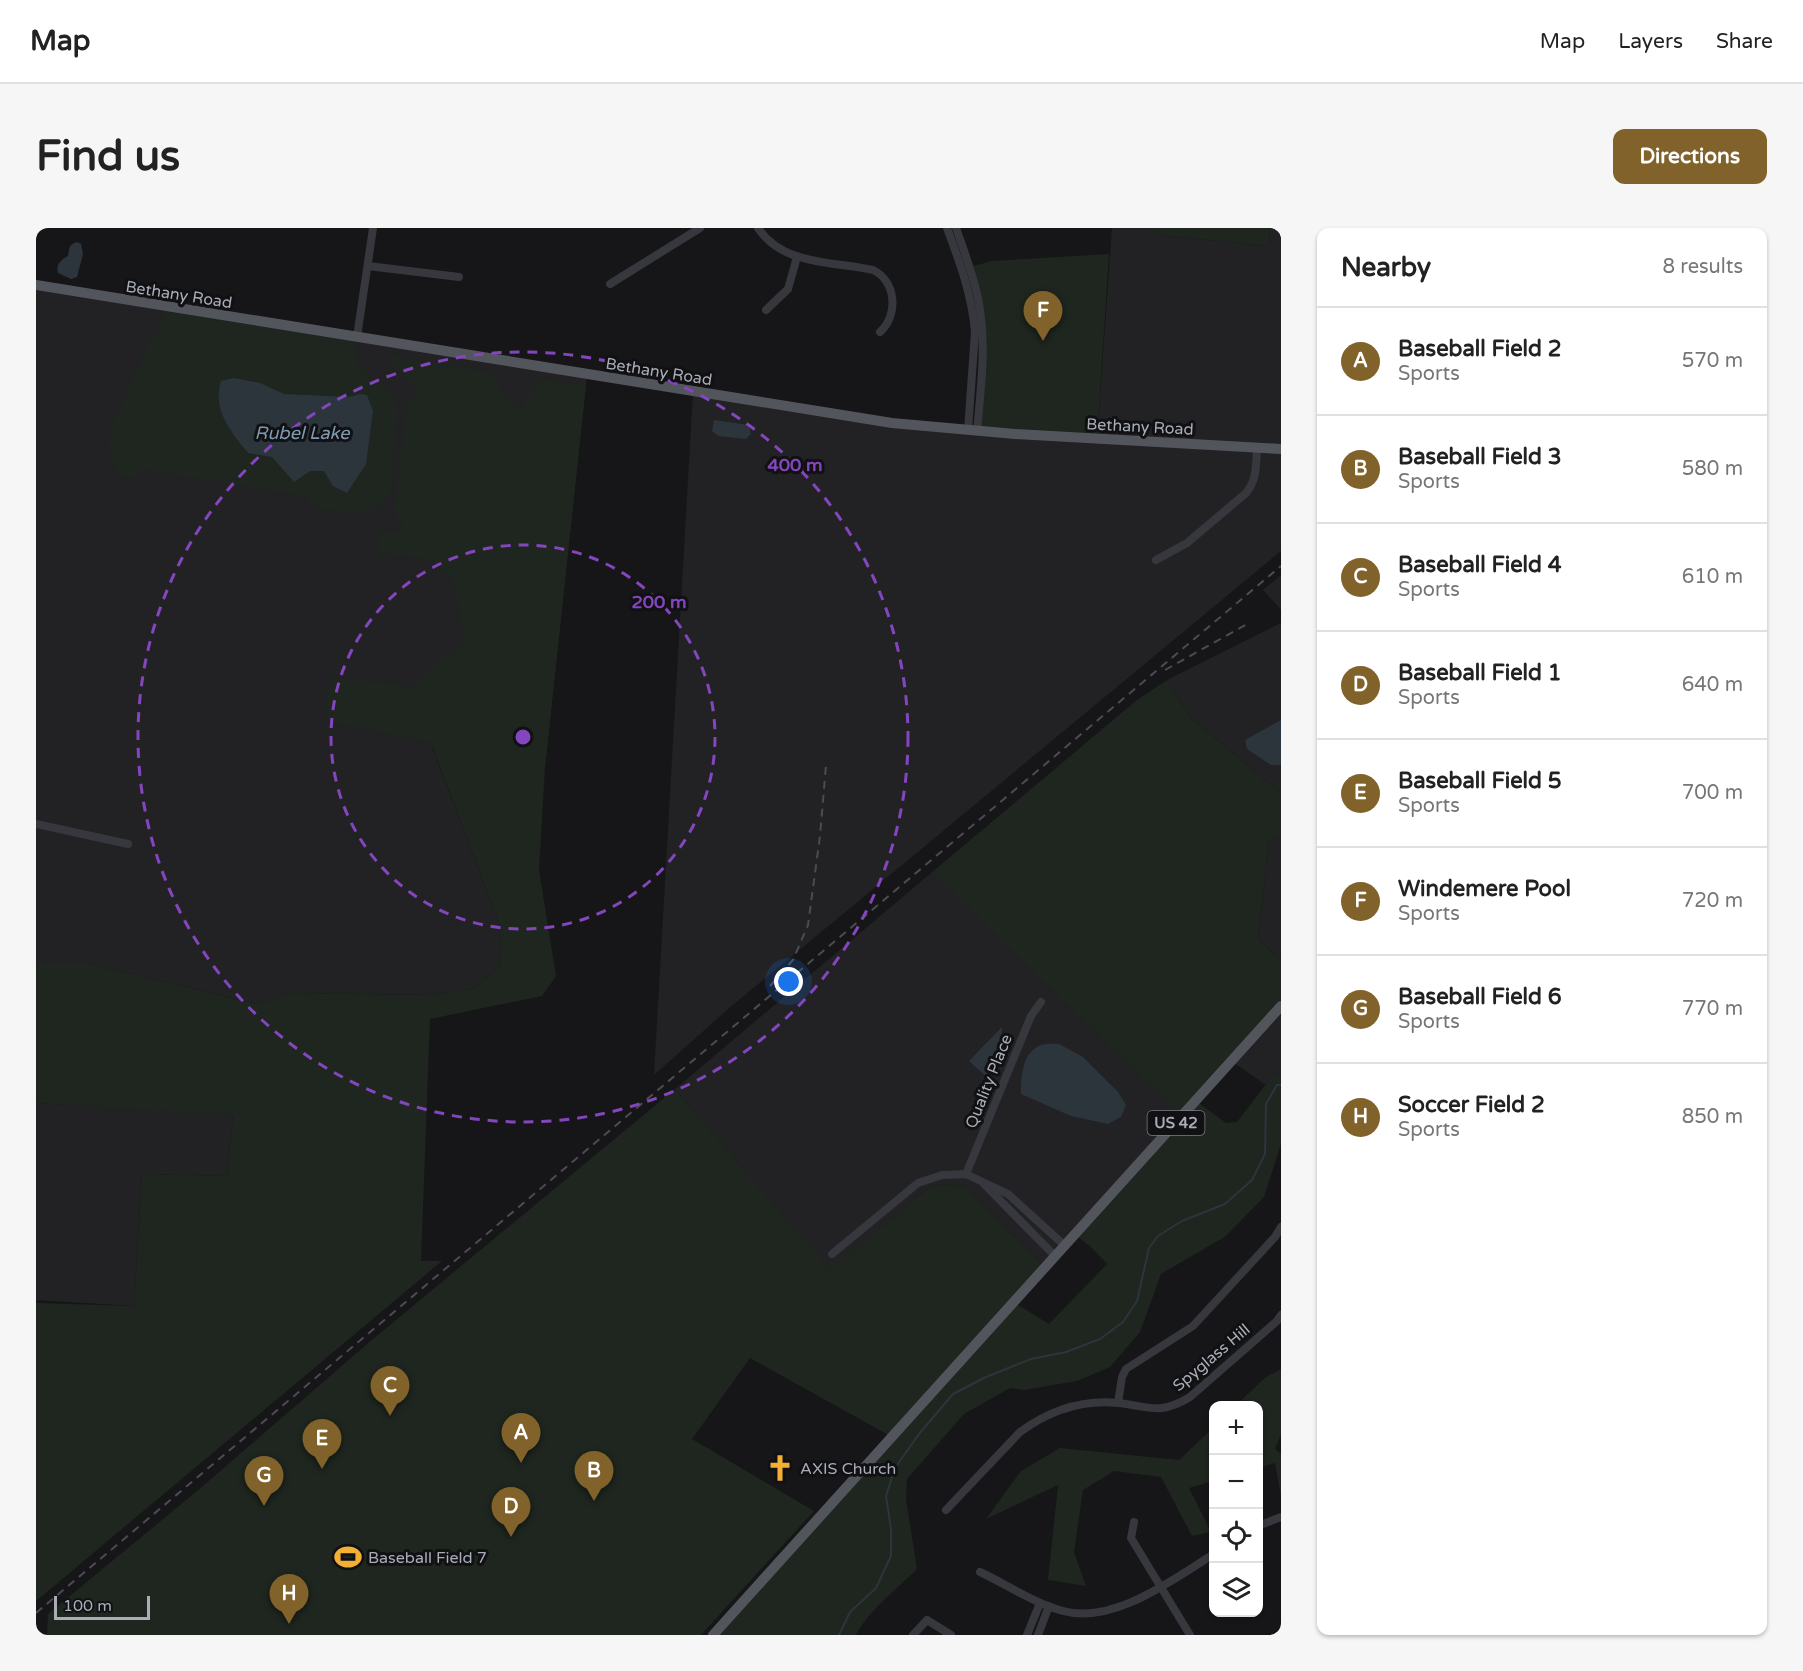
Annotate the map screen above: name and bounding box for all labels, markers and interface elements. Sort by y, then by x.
text: Map [30,24,90,58]
text: Map [1540,29,1585,54]
text: Layers [1618,29,1683,54]
text: Share [1716,29,1773,54]
button: Directions [1613,129,1767,184]
text: Find us [36,131,180,182]
text: Nearby [1341,252,1431,283]
text: 8 results [1663,255,1743,279]
street label: Bethany Road [124,277,233,313]
pin: F [1024,291,1062,341]
text: Baseball Field 2 [1398,336,1562,362]
text: A [1353,349,1368,373]
text: 570 m [1682,349,1743,373]
street label: Bethany Road [604,354,713,390]
text: Sports [1398,362,1460,386]
street label: Bethany Road [1086,414,1194,440]
water label: Rubel Lake [255,422,350,444]
text: Baseball Field 3 [1398,444,1562,470]
text: 400 m [767,454,823,476]
text: B [1354,457,1367,481]
text: 580 m [1682,457,1743,481]
text: Sports [1398,470,1460,494]
text: Baseball Field 4 [1398,552,1562,578]
text: C [1354,565,1367,589]
text: 610 m [1682,565,1743,589]
text: Sports [1398,578,1460,602]
text: 200 m [631,591,687,613]
text: Baseball Field 1 [1398,660,1562,686]
text: D [1353,673,1368,697]
text: 640 m [1682,673,1743,697]
text: Sports [1398,686,1460,710]
centre of rings [513,727,533,747]
text: Baseball Field 5 [1398,768,1562,794]
text: E [1354,781,1367,805]
text: 700 m [1682,781,1743,805]
text: Sports [1398,794,1460,818]
text: Windemere Pool [1398,876,1571,902]
text: F [1354,889,1367,913]
text: 720 m [1682,889,1743,913]
text: Sports [1398,902,1460,926]
your location [774,967,803,996]
text: Baseball Field 6 [1398,984,1562,1010]
text: G [1353,997,1368,1021]
text: 770 m [1682,997,1743,1021]
text: Sports [1398,1010,1460,1034]
street label: Quality Place [961,1031,1017,1131]
text: Soccer Field 2 [1398,1092,1545,1118]
text: H [1353,1105,1368,1129]
text: 850 m [1682,1105,1743,1129]
road number: US 42 [1148,1111,1204,1135]
text: Sports [1398,1118,1460,1142]
street label: Spyglass Hill [1169,1320,1254,1396]
pin: C [370,1366,410,1416]
map controls [1209,1401,1263,1617]
button: + [1209,1401,1263,1455]
pin: A [502,1414,540,1463]
pin: E [302,1420,342,1469]
pin: B [574,1452,614,1501]
church icon: AXIS Church [765,1453,795,1483]
button: − [1209,1455,1263,1509]
pin: G [244,1456,284,1506]
place label: AXIS Church [800,1459,896,1479]
pin: D [492,1488,530,1537]
button: locate [1209,1509,1263,1563]
sports icon: Baseball Field 7 [333,1542,363,1572]
place label: Baseball Field 7 [368,1548,487,1568]
button: layers [1209,1563,1263,1617]
pin: H [270,1574,308,1624]
scale bar [54,1593,150,1620]
text: 100 m [63,1596,112,1616]

